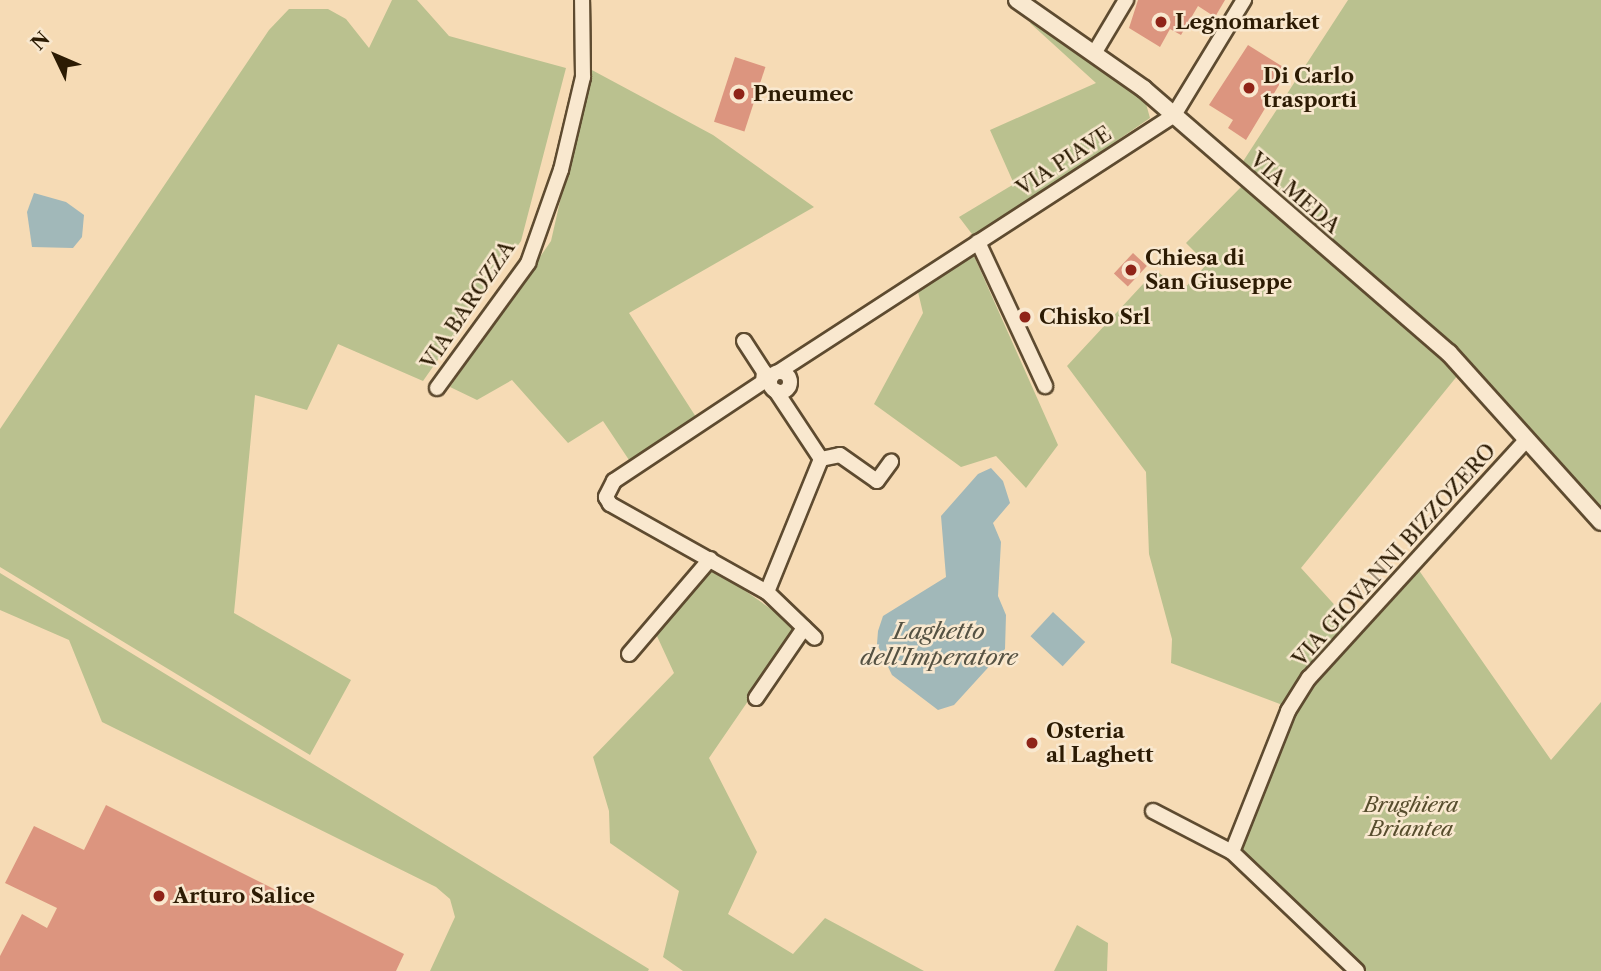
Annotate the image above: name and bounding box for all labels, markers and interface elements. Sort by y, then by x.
place label: Legnomarket [1175,9,1320,35]
marker: Legnomarket [1153,14,1169,30]
north arrow [21,21,91,91]
text: N [27,27,55,55]
place label: Di Carlo trasporti [1263,63,1357,113]
marker: Di Carlo trasporti [1241,80,1257,96]
place label: Pneumec [753,81,853,107]
marker: Pneumec [731,86,747,102]
street label: VIA PIAVE [1011,121,1117,201]
street label: VIA MEDA [1245,147,1345,239]
street label: VIA BAROZZA [415,236,521,374]
place label: Chiesa di San Giuseppe [1145,245,1292,295]
marker: Chiesa di San Giuseppe [1123,262,1139,278]
place label: Chisko Srl [1039,304,1151,330]
marker: Chisko Srl [1017,309,1033,325]
street label: VIA GIOVANNI BIZZOZERO [1287,438,1501,672]
water label: Laghetto dell'Imperatore [860,617,1018,671]
place label: Osteria al Laghett [1046,718,1153,768]
marker: Osteria al Laghett [1024,735,1040,751]
park label: Brughiera Briantea [1363,792,1459,842]
place label: Arturo Salice [173,883,315,909]
marker: Arturo Salice [151,888,167,904]

